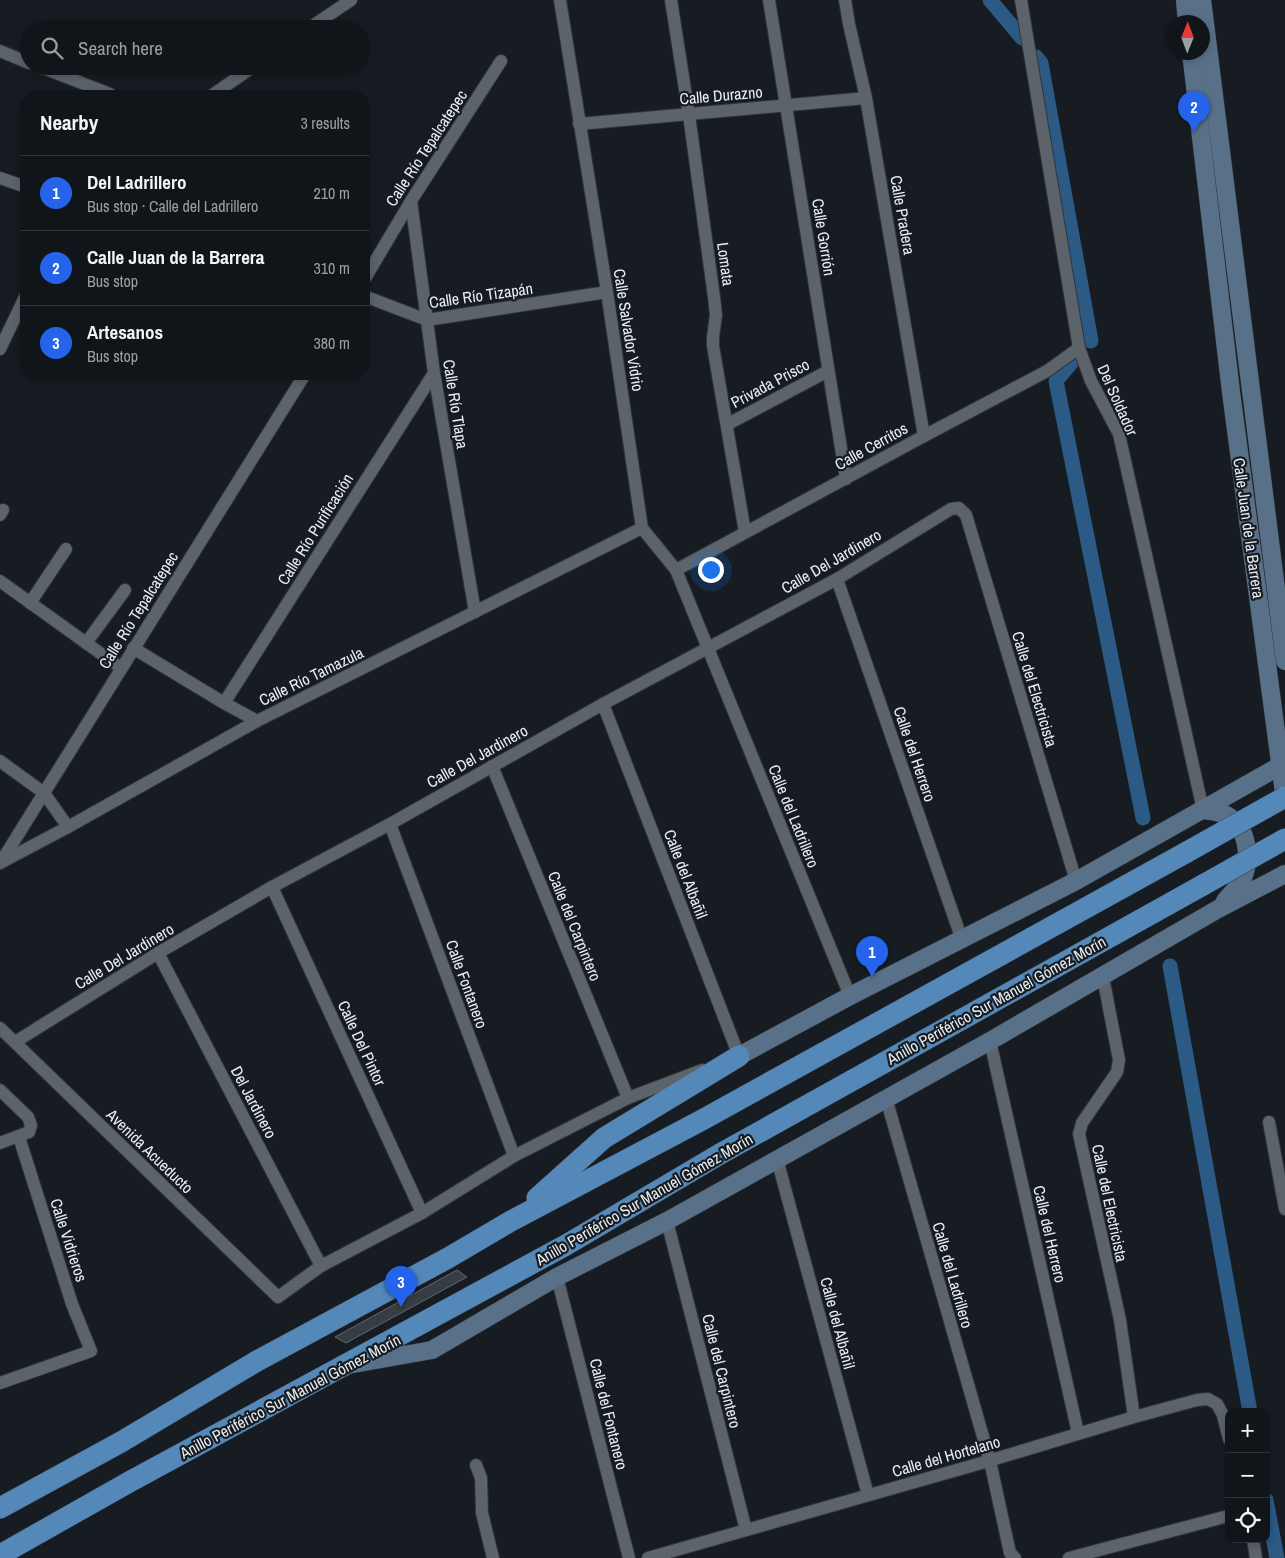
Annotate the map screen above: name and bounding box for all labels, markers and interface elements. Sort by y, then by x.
north arrow [1165,15,1210,60]
search box [20,20,370,75]
icon: search [38,34,66,62]
text: Search here [78,35,163,61]
street label: Calle Durazno [679,80,763,110]
street label: Calle Río Tepalcatepec [380,85,472,210]
pin: 2 [1178,91,1210,132]
text: Nearby [40,108,98,137]
text: 3 results [300,112,350,134]
text: Del Ladrillero [87,169,187,195]
street label: Calle Pradera [885,174,921,257]
text: 1 [52,182,60,204]
text: 210 m [314,182,350,204]
text: Bus stop · Calle del Ladrillero [87,195,258,217]
street label: Calle Gorrión [807,197,841,277]
street label: Lomata [712,241,740,288]
text: Calle Juan de la Barrera [87,244,265,270]
text: 2 [52,257,60,279]
text: 310 m [314,257,350,279]
street label: Calle Salvador Vidrio [608,267,650,393]
text: Bus stop [87,270,138,292]
street label: Calle Río Tizapán [428,277,534,313]
text: Artesanos [87,319,163,345]
text: 3 [52,332,60,354]
text: 380 m [314,332,350,354]
text: Bus stop [87,345,138,367]
street label: Privada Prisco [727,353,813,413]
street label: Calle Río Tlapa [438,358,474,451]
street label: Del Soldador [1093,361,1144,440]
street label: Calle Cerritos [831,417,911,475]
street label: Calle Juan de la Barrera [1228,456,1270,600]
street label: Calle Río Purificación [272,469,358,589]
street label: Calle Del Jardinero [777,523,885,599]
street label: Calle Río Tepalcatepec [93,547,183,673]
your location [698,557,724,583]
street label: Calle del Electricista [1007,629,1063,750]
street label: Calle Río Tamazula [255,641,368,711]
street label: Calle del Herrero [888,704,942,804]
street label: Calle Del Jardinero [423,719,531,793]
street label: Calle del Ladrillero [763,761,825,871]
street label: Calle del Albañil [659,826,713,922]
street label: Calle del Carpintero [543,868,607,984]
street label: Calle Del Jardinero [70,918,178,994]
street label: Anillo Periférico Sur Manuel Gómez Morín [882,930,1109,1070]
pin: 1 [856,936,888,977]
street label: Calle Fontanero [441,937,493,1031]
street label: Calle Del Pintor [333,997,392,1090]
street label: Del Jardinero [226,1062,282,1142]
street label: Avenida Acueducto [101,1103,198,1198]
street label: Anillo Periférico Sur Manuel Gómez Morín [531,1128,757,1271]
street label: Calle del Electricista [1087,1142,1133,1264]
street label: Calle del Herrero [1028,1183,1072,1285]
street label: Calle Vidrieros [45,1195,93,1285]
street label: Calle del Ladrillero [927,1219,979,1331]
pin: 3 [385,1266,417,1307]
street label: Calle del Albañil [815,1275,861,1371]
street label: Calle del Carpintero [697,1312,747,1430]
street label: Anillo Periférico Sur Manuel Gómez Morín [175,1328,404,1464]
street label: Calle del Fontanero [585,1356,633,1472]
map controls [1225,1408,1270,1543]
button: + [1225,1408,1270,1453]
street label: Calle del Hortelano [889,1430,1003,1482]
button: − [1225,1453,1270,1498]
button: locate [1225,1498,1270,1543]

